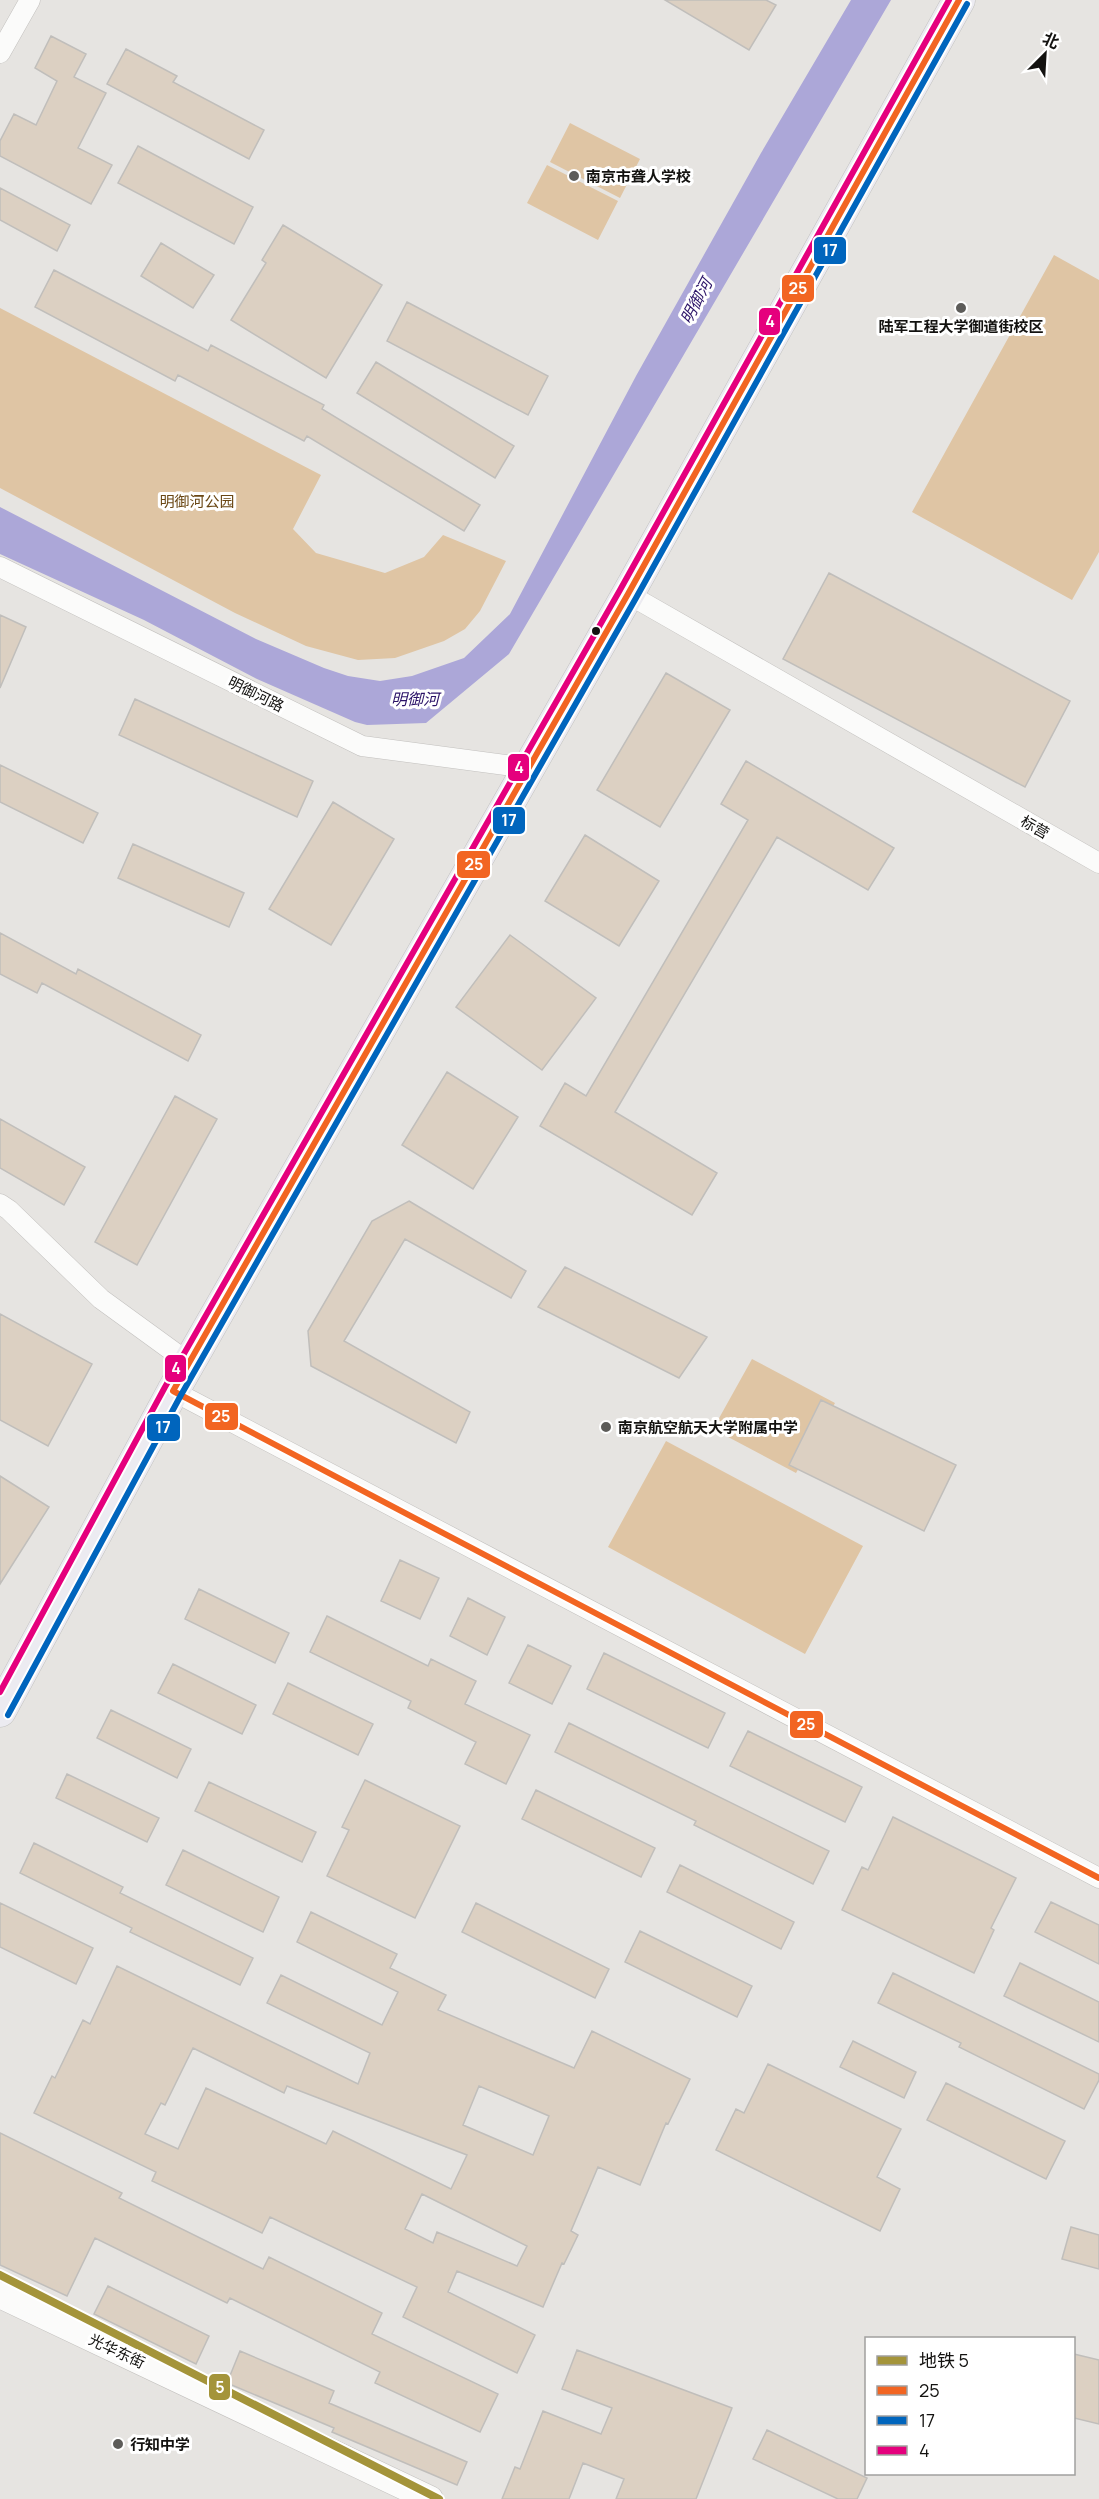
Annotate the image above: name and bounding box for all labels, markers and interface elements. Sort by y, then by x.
north arrow [1015,24,1075,84]
text: 北 [1039,27,1063,54]
place label: 南京市聋人学校 [586,166,691,187]
marker: 南京市聋人学校 [567,169,581,183]
line badge: 17 [813,236,847,265]
text: 17 [822,239,838,261]
water label: 明御河 [675,272,718,327]
line badge: 25 [781,274,815,303]
text: 25 [789,277,807,299]
marker: 陆军工程大学御道街校区 [954,301,968,315]
line badge: 4 [758,307,781,336]
text: 4 [765,310,775,332]
place label: 陆军工程大学御道街校区 [878,316,1044,337]
park label: 明御河公园 [159,491,235,512]
unlabelled marker [590,625,602,637]
street label: 明御河路 [224,671,288,717]
water label: 明御河 [391,688,442,710]
line badge: 4 [507,753,530,782]
text: 4 [514,756,524,778]
line badge: 17 [492,806,526,835]
text: 17 [501,809,517,831]
street label: 标营 [1017,810,1053,844]
line badge: 25 [456,850,491,879]
text: 25 [465,853,483,875]
line badge: 4 [164,1354,187,1383]
text: 4 [171,1357,181,1379]
line badge: 25 [204,1402,239,1431]
text: 25 [212,1405,230,1427]
line badge: 17 [146,1413,181,1442]
text: 17 [155,1416,171,1438]
place label: 南京航空航天大学附属中学 [618,1417,798,1438]
marker: 南京航空航天大学附属中学 [599,1420,613,1434]
line badge: 25 [789,1710,824,1739]
text: 25 [797,1713,815,1735]
street label: 光华东街 [85,2329,149,2373]
legend [865,2337,1075,2475]
text: 地铁 5 [919,2348,969,2372]
line badge: 5 [208,2373,231,2401]
text: 5 [215,2376,225,2398]
text: 25 [919,2378,940,2402]
text: 17 [919,2408,935,2432]
place label: 行知中学 [130,2434,190,2455]
marker: 行知中学 [111,2437,125,2451]
text: 4 [919,2438,930,2462]

